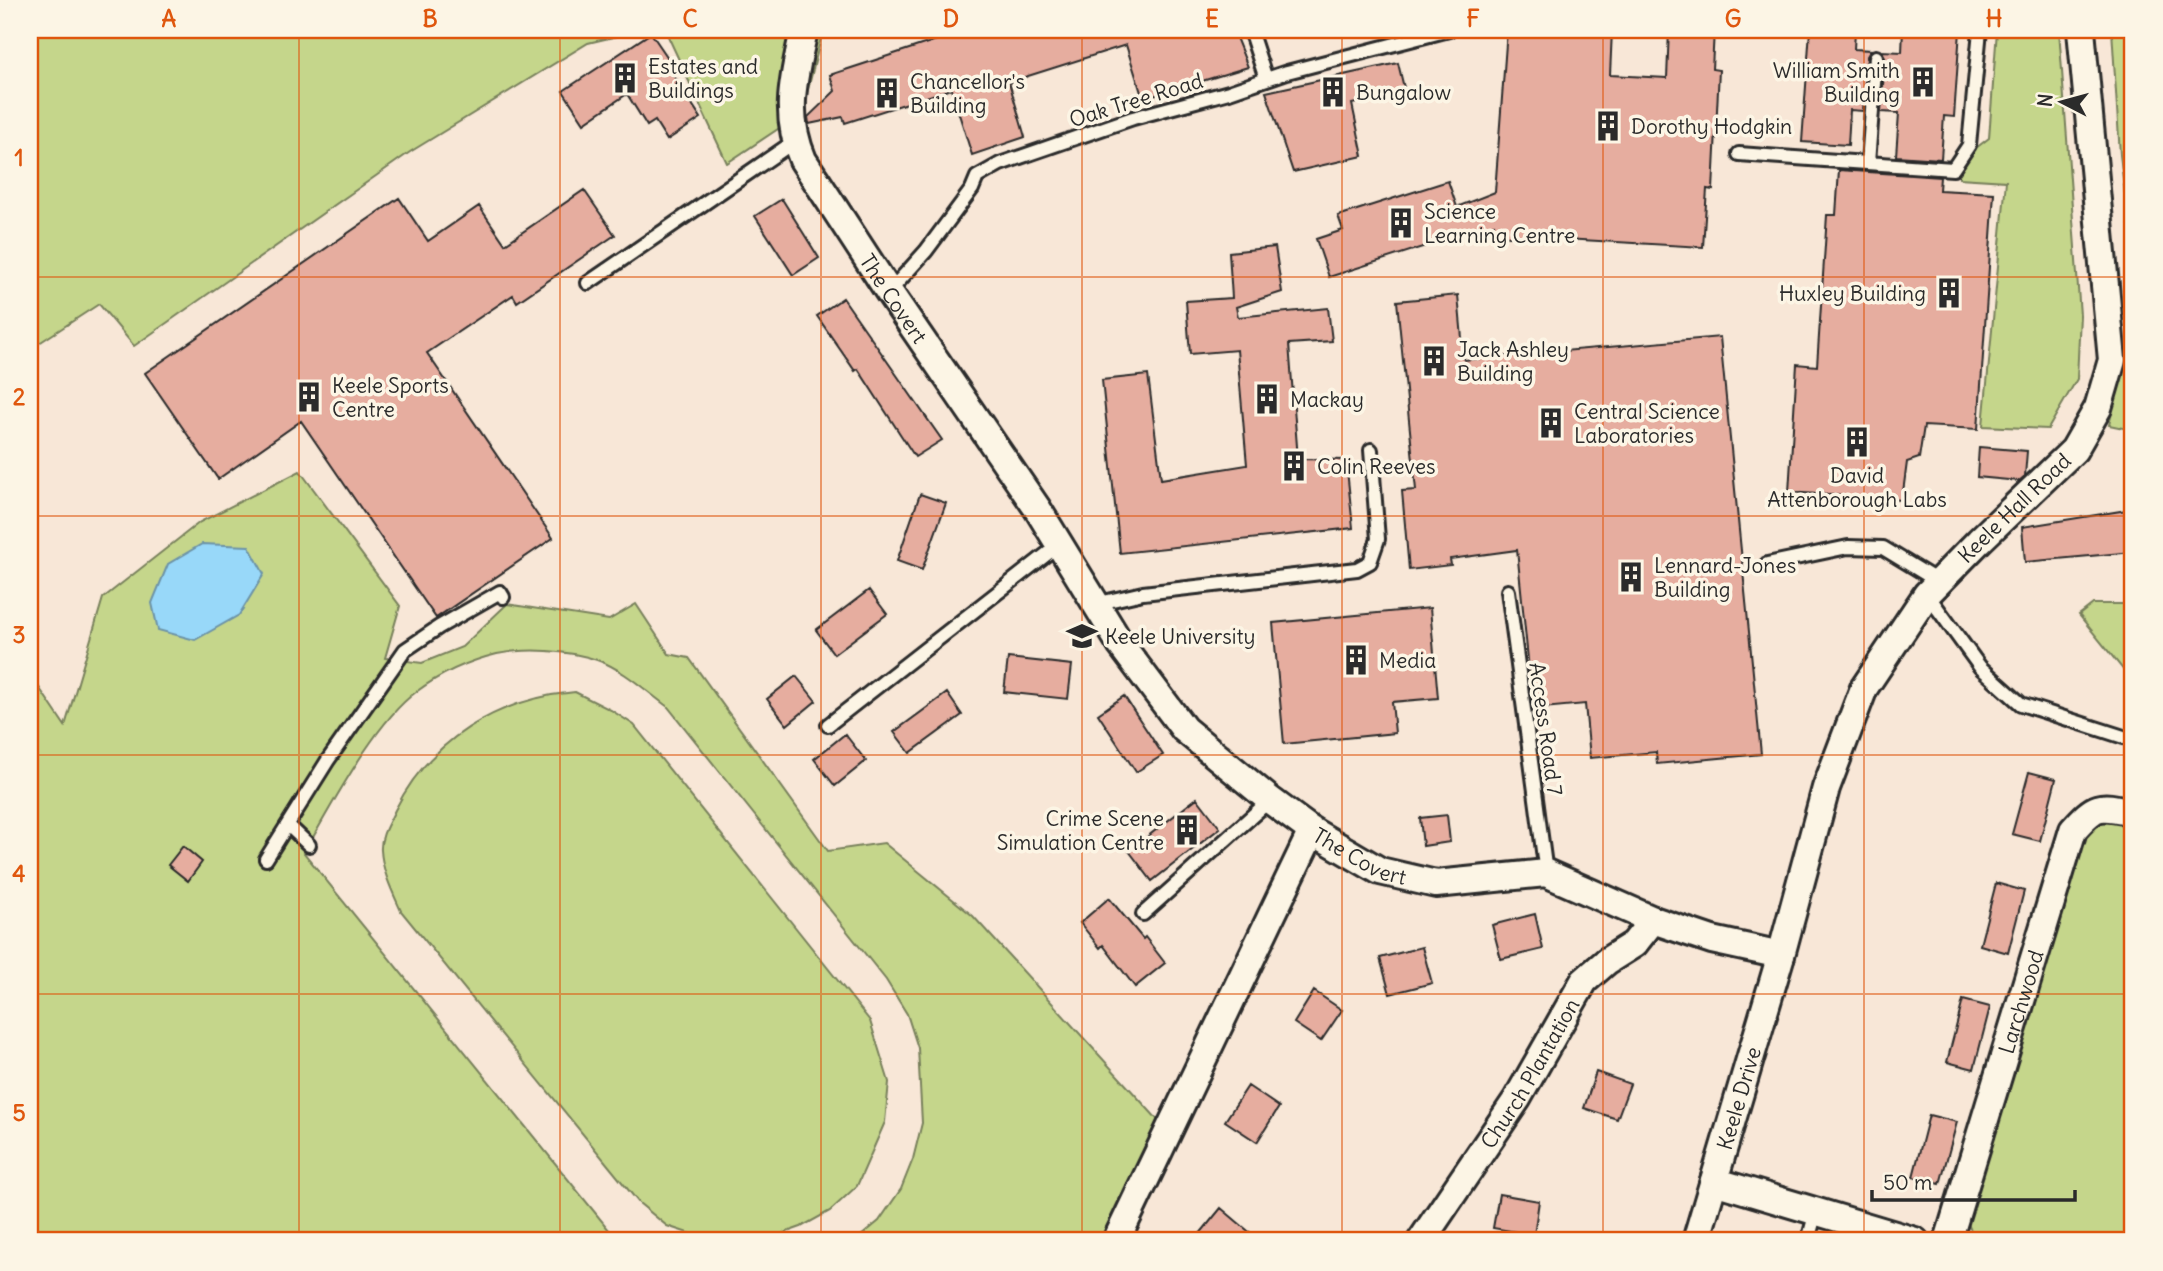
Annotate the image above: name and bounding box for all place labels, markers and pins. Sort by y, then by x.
place label: Estates and Buildings [648,53,758,104]
place label: William Smith Building [1773,57,1900,108]
building icon: Estates and Buildings [608,61,642,95]
building icon: William Smith Building [1906,65,1940,99]
place label: Chancellor's Building [910,68,1025,119]
building icon: Bungalow [1316,75,1350,109]
building icon: Chancellor's Building [870,76,904,110]
place label: Bungalow [1356,79,1451,106]
building icon: Dorothy Hodgkin [1591,109,1625,143]
place label: Dorothy Hodgkin [1631,113,1792,140]
place label: Science Learning Centre [1424,198,1575,249]
building icon: Science Learning Centre [1384,206,1418,240]
building icon: Huxley Building [1932,276,1966,310]
place label: Huxley Building [1779,280,1926,307]
place label: Jack Ashley Building [1457,336,1569,387]
building icon: Jack Ashley Building [1417,344,1451,378]
place label: Keele Sports Centre [332,372,449,423]
building icon: Keele Sports Centre [292,380,326,414]
building icon: Mackay [1250,382,1284,416]
place label: Mackay [1290,386,1364,413]
place label: Central Science Laboratories [1574,398,1720,449]
building icon: Central Science Laboratories [1534,406,1568,440]
building icon: David Attenborough Labs [1840,425,1874,459]
building icon: Colin Reeves [1277,449,1311,483]
place label: Colin Reeves [1317,453,1436,480]
place label: David Attenborough Labs [1767,462,1947,513]
place label: Lennard-Jones Building [1654,552,1796,603]
building icon: Lennard-Jones Building [1614,560,1648,594]
school or university icon: Keele University [1065,619,1099,653]
place label: Keele University [1105,623,1255,650]
building icon: Media [1339,643,1373,677]
place label: Media [1379,647,1436,674]
place label: Crime Scene Simulation Centre [997,805,1164,856]
building icon: Crime Scene Simulation Centre [1170,813,1204,847]

